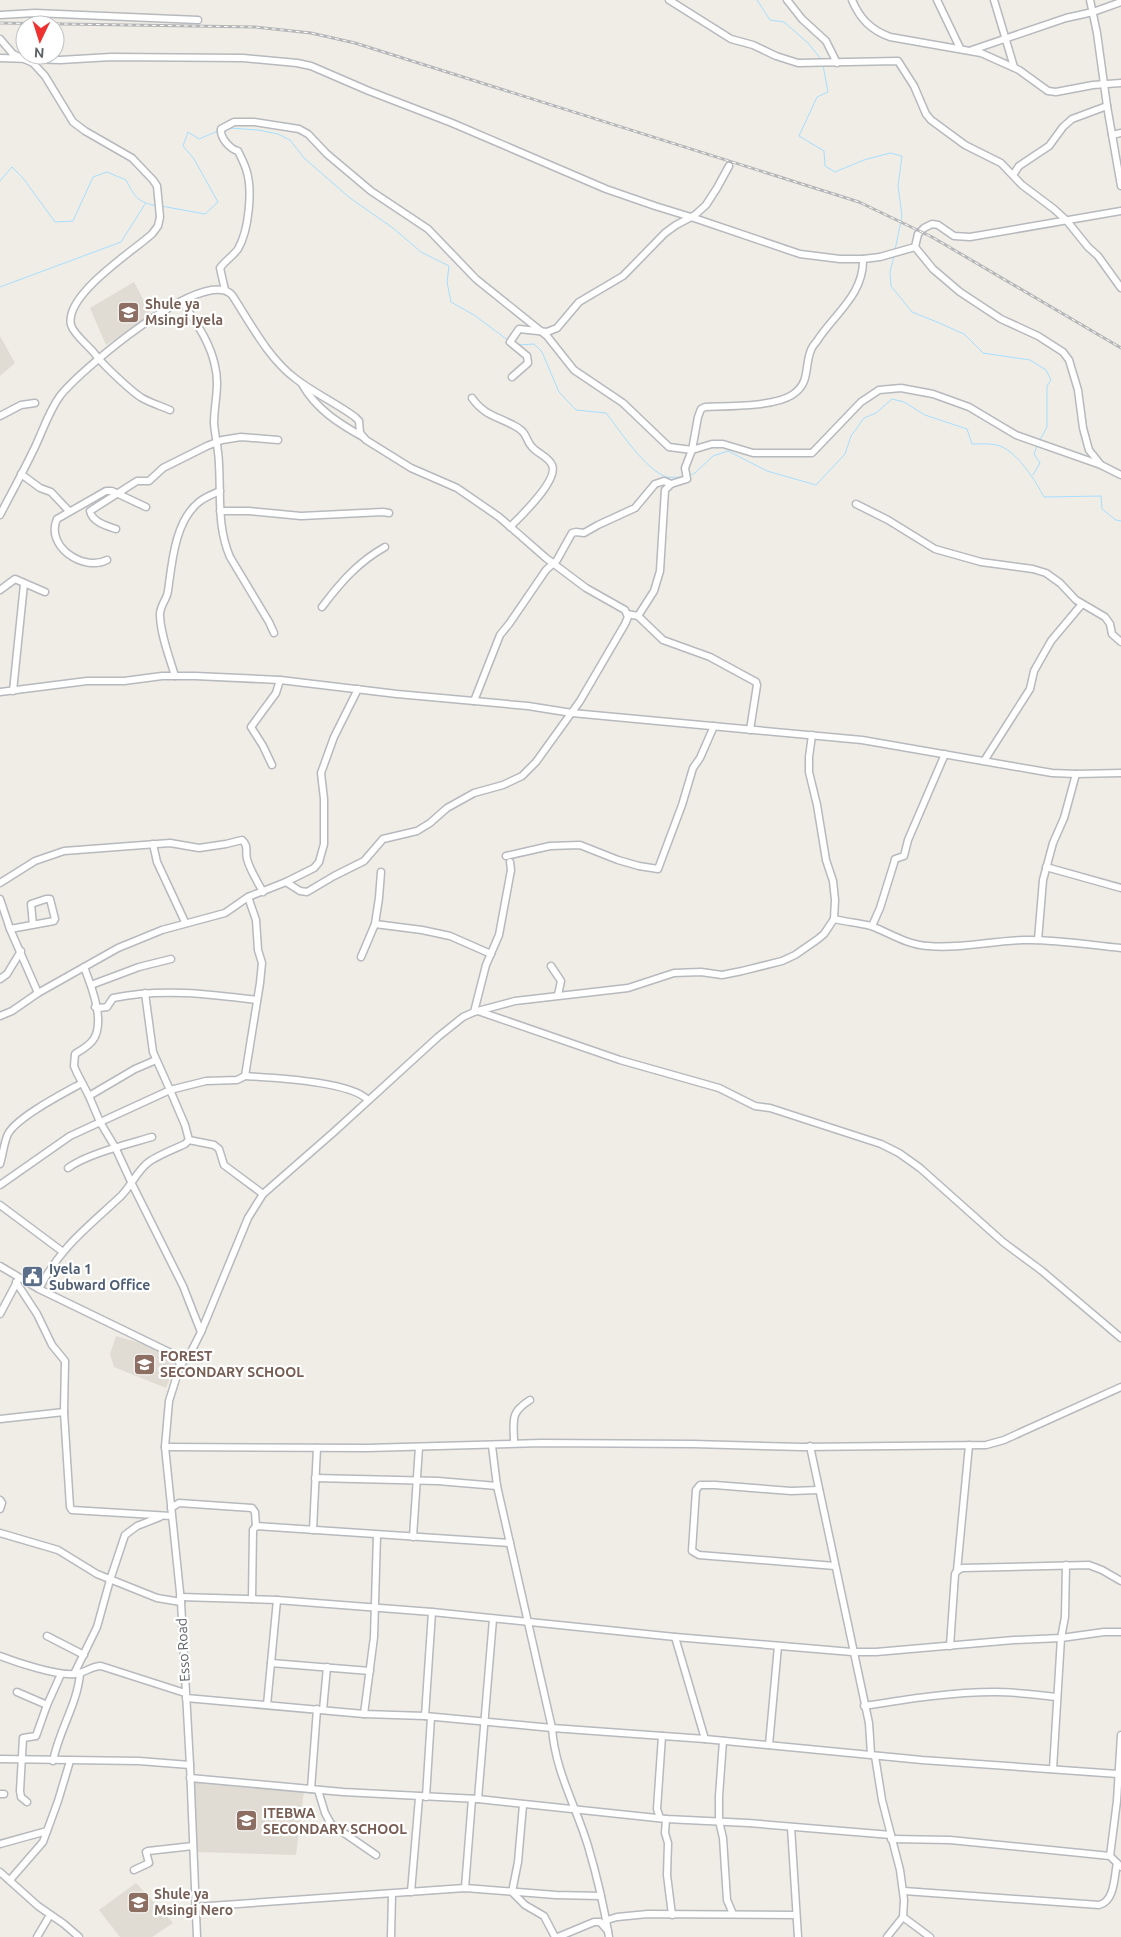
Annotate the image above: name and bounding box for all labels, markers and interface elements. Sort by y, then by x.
north arrow [15,15,65,65]
text: N [33,45,45,61]
place label: Shule ya Msingi Iyela [145,296,223,328]
school or university icon: Shule ya Msingi Iyela [117,300,141,324]
place label: Iyela 1 Subward Office [49,1261,150,1293]
public building icon: Iyela 1 Subward Office [21,1265,45,1289]
place label: FOREST SECONDARY SCHOOL [160,1348,304,1380]
school or university icon: FOREST SECONDARY SCHOOL [132,1352,156,1376]
street label: Esso Road [173,1618,193,1682]
place label: ITEBWA SECONDARY SCHOOL [263,1805,407,1837]
school or university icon: ITEBWA SECONDARY SCHOOL [235,1809,259,1833]
place label: Shule ya Msingi Nero [154,1886,233,1918]
school or university icon: Shule ya Msingi Nero [126,1890,150,1914]

